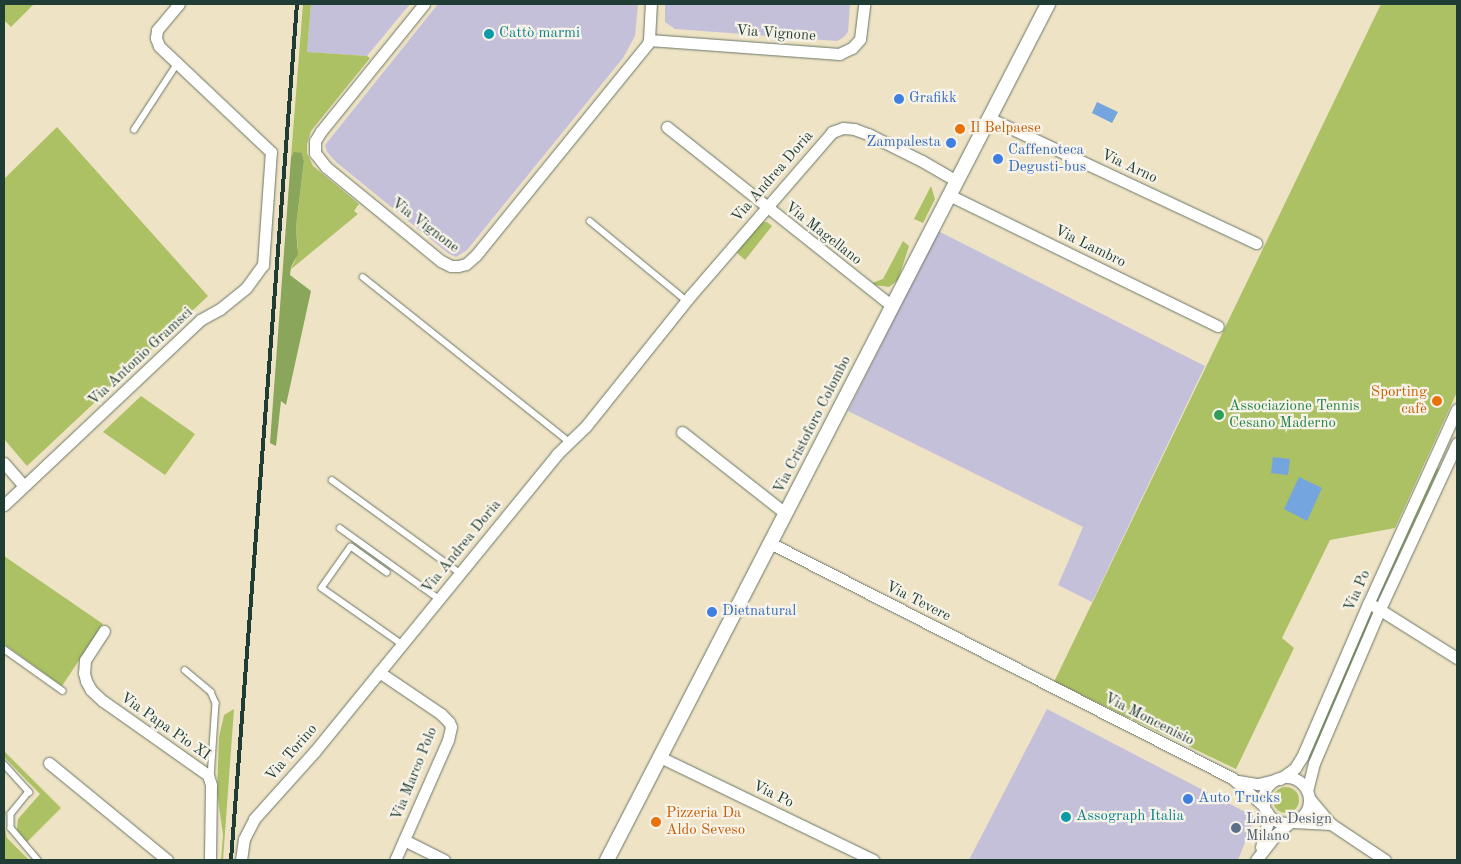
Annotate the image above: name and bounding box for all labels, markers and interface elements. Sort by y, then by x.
street label: Via Vignone [735,22,817,46]
place label: Cattò marmi [499,25,580,43]
marker: Cattò marmi [483,28,495,40]
place label: Grafikk [909,90,957,108]
marker: Grafikk [893,93,905,105]
place label: Il Belpaese [970,120,1041,138]
marker: Il Belpaese [954,123,966,135]
street label: Via Andrea Doria [728,128,818,226]
place label: Zampalesta [867,134,941,152]
marker: Zampalesta [945,137,957,149]
place label: Caffenoteca Degusti-bus [1008,141,1086,176]
street label: Via Arno [1098,146,1160,188]
marker: Caffenoteca Degusti-bus [992,153,1004,165]
street label: Via Vignone [388,195,462,257]
street label: Via Magellano [781,198,865,270]
street label: Via Lambro [1051,222,1129,272]
street label: Via Antonio Gramsci [85,304,197,410]
street label: Via Cristoforo Colombo [770,353,856,497]
place label: Sporting cafè [1371,383,1427,418]
marker: Sporting cafè [1431,395,1443,407]
place label: Associazione Tennis Cesano Maderno [1229,397,1360,432]
marker: Associazione Tennis Cesano Maderno [1213,409,1225,421]
street label: Via Andrea Doria [419,497,505,597]
street label: Via Po [1341,567,1375,615]
street label: Via Tevere [883,578,953,626]
place label: Dietnatural [722,603,796,621]
marker: Dietnatural [706,606,718,618]
street label: Via Papa Pio XI [116,689,214,765]
street label: Via Moncenisio [1101,690,1197,750]
street label: Via Torino [262,721,322,785]
street label: Via Marco Polo [388,725,442,823]
street label: Via Po [750,777,796,813]
place label: Auto Trucks [1198,790,1280,808]
marker: Auto Trucks [1182,793,1194,805]
place label: Pizzeria Da Aldo Seveso [666,804,745,839]
place label: Assograph Italia [1076,808,1184,826]
place label: Linea Design Milano [1246,810,1332,845]
marker: Assograph Italia [1060,811,1072,823]
marker: Pizzeria Da Aldo Seveso [650,816,662,828]
marker: Linea Design Milano [1230,822,1242,834]

